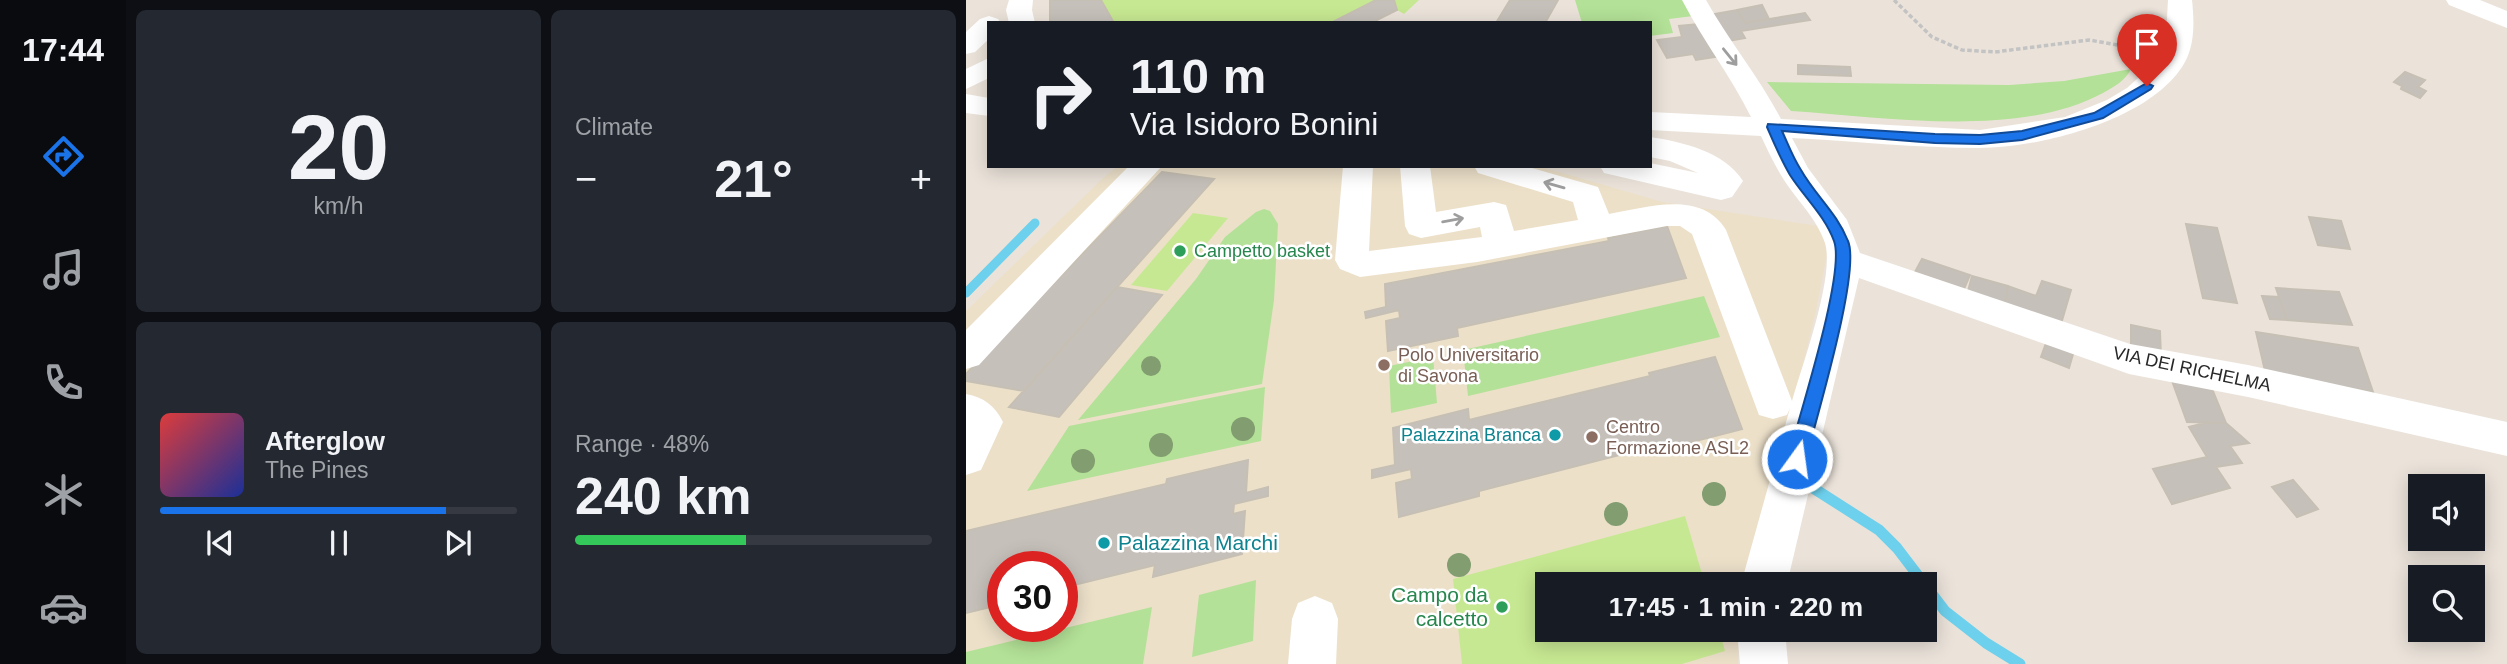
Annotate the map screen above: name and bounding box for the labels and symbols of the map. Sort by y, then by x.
pin [2117,14,2177,86]
one-way arrow [1723,48,1738,66]
one-way arrow [1543,178,1565,191]
one-way arrow [1441,213,1464,226]
place label: Campetto basket [1194,241,1330,261]
marker: Campetto basket [1172,243,1188,259]
street label: VIA DEI RICHELMA [2111,342,2273,396]
place label: Polo Universitario di Savona [1398,345,1539,386]
marker: Polo Universitario di Savona [1376,357,1392,373]
place label: Centro Formazione ASL2 [1606,417,1749,458]
position arrow [1760,422,1834,496]
place label: Palazzina Branca [1401,425,1542,445]
marker: Palazzina Branca [1547,427,1563,443]
marker: Centro Formazione ASL2 [1584,429,1600,445]
place label: Palazzina Marchi [1118,531,1278,554]
marker: Palazzina Marchi [1096,535,1112,551]
speed limit sign: 30 [987,551,1078,642]
place label: Campo da calcetto [1391,583,1488,630]
marker: Campo da calcetto [1494,599,1510,615]

